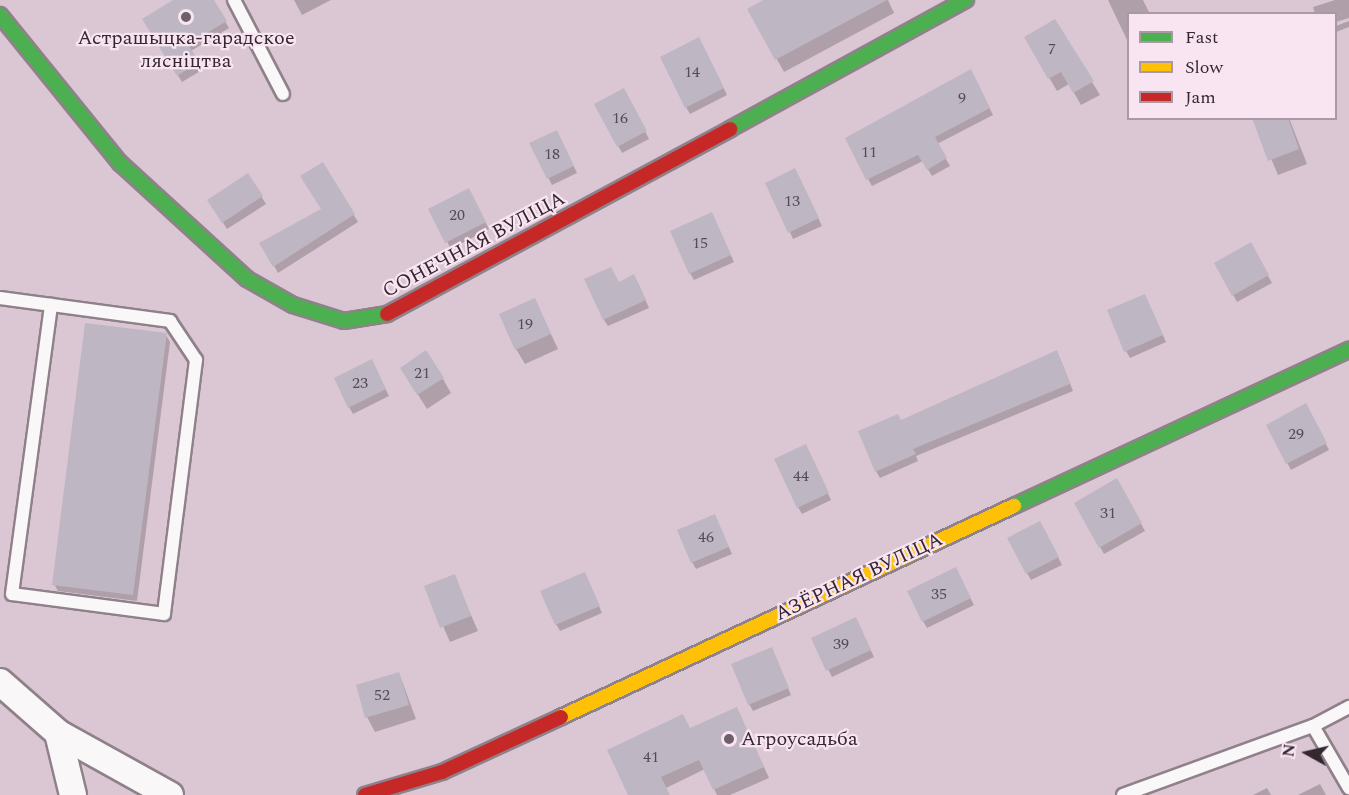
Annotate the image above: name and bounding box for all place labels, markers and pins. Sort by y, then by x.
marker: Астрашыцка-гарадское лясніцтва [179,10,193,24]
place label: Астрашыцка-гарадское лясніцтва [77,27,295,74]
place label: Агроусадьба [741,727,858,751]
marker: Агроусадьба [722,732,736,746]

